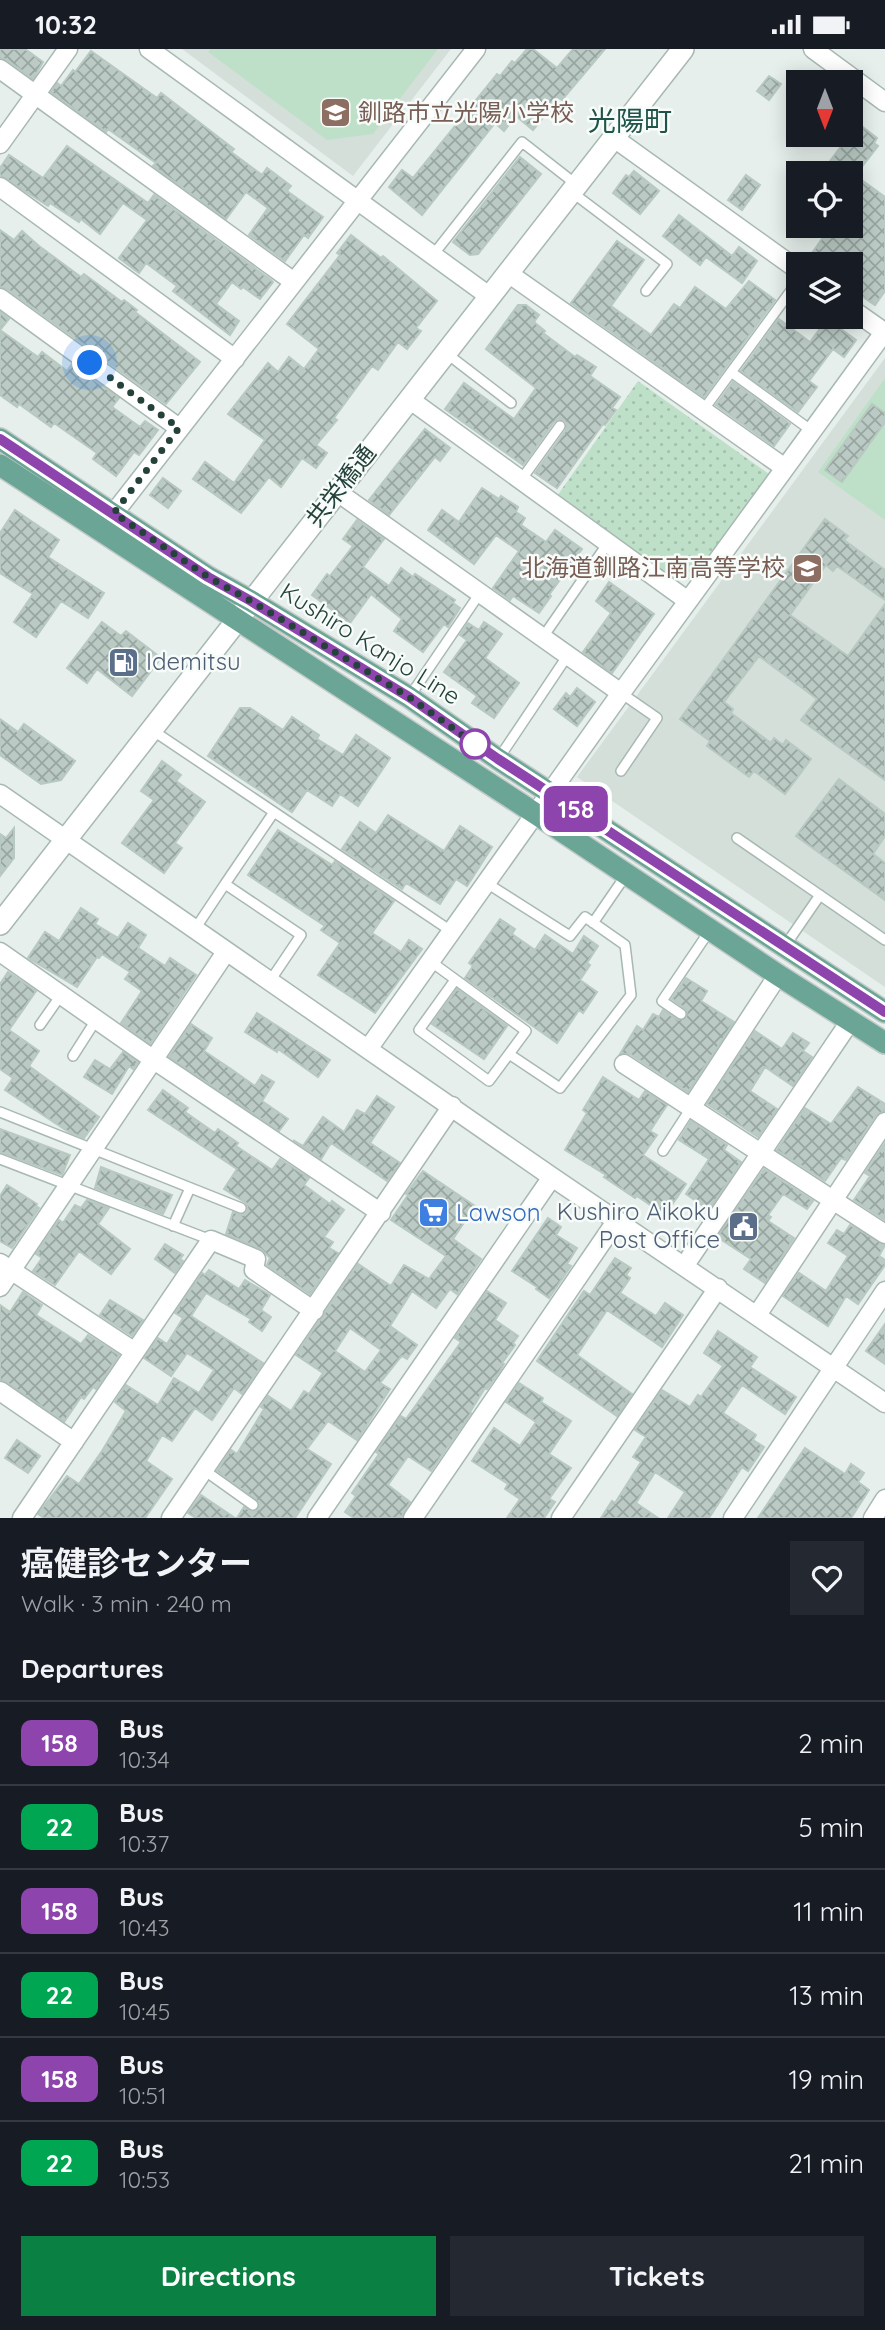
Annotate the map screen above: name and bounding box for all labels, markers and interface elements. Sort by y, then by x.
text: 10:32 [35,8,97,41]
north arrow [786,70,863,147]
map controls [786,70,863,329]
school or university icon: 釧路市立光陽小学校 [318,96,352,130]
place label: 釧路市立光陽小学校 [358,97,574,127]
district label: 光陽町 [588,103,672,138]
button: locate [786,161,863,238]
button: layers [786,252,863,329]
your location [72,345,107,380]
street label: 共栄橋通 [299,438,382,532]
school or university icon: 北海道釧路江南高等学校 [791,551,825,585]
place label: 北海道釧路江南高等学校 [521,552,785,582]
street label: Kushiro Kanjo Line [275,576,466,711]
fuel station icon: Idemitsu [106,645,140,679]
place label: Idemitsu [146,646,241,676]
unlabelled marker [460,729,490,759]
line badge: 158 [536,786,616,832]
text: 158 [558,794,594,824]
supermarket icon: Lawson [416,1196,450,1230]
place label: Kushiro Aikoku Post Office [557,1196,720,1254]
place label: Lawson [456,1197,541,1227]
public building icon: Kushiro Aikoku Post Office [726,1209,760,1243]
button: heart [790,1541,864,1615]
text: 癌健診センター [21,1542,252,1583]
text: Walk · 3 min · 240 m [21,1589,232,1618]
text: Departures [21,1652,164,1685]
text: Bus [119,1712,164,1745]
text: 2 min [798,1727,864,1760]
text: 158 [41,1728,78,1758]
text: 10:34 [119,1745,170,1774]
text: Bus [119,1796,164,1829]
text: 5 min [798,1811,864,1844]
text: 22 [46,1812,73,1842]
text: 10:37 [119,1829,169,1858]
text: Bus [119,1880,164,1913]
text: 11 min [793,1895,864,1928]
text: 158 [41,1896,78,1926]
text: 10:43 [119,1913,170,1942]
text: Bus [119,1964,164,1997]
text: 13 min [789,1979,864,2012]
text: 22 [46,1980,73,2010]
text: 10:45 [119,1997,170,2026]
text: Bus [119,2048,164,2081]
text: 19 min [788,2063,864,2096]
text: 158 [41,2064,78,2094]
text: 10:51 [119,2081,167,2110]
text: Bus [119,2132,164,2165]
text: 21 min [789,2147,864,2180]
text: 22 [46,2148,73,2178]
text: 10:53 [119,2165,170,2194]
button: Directions [21,2236,436,2316]
button: Tickets [450,2236,864,2316]

